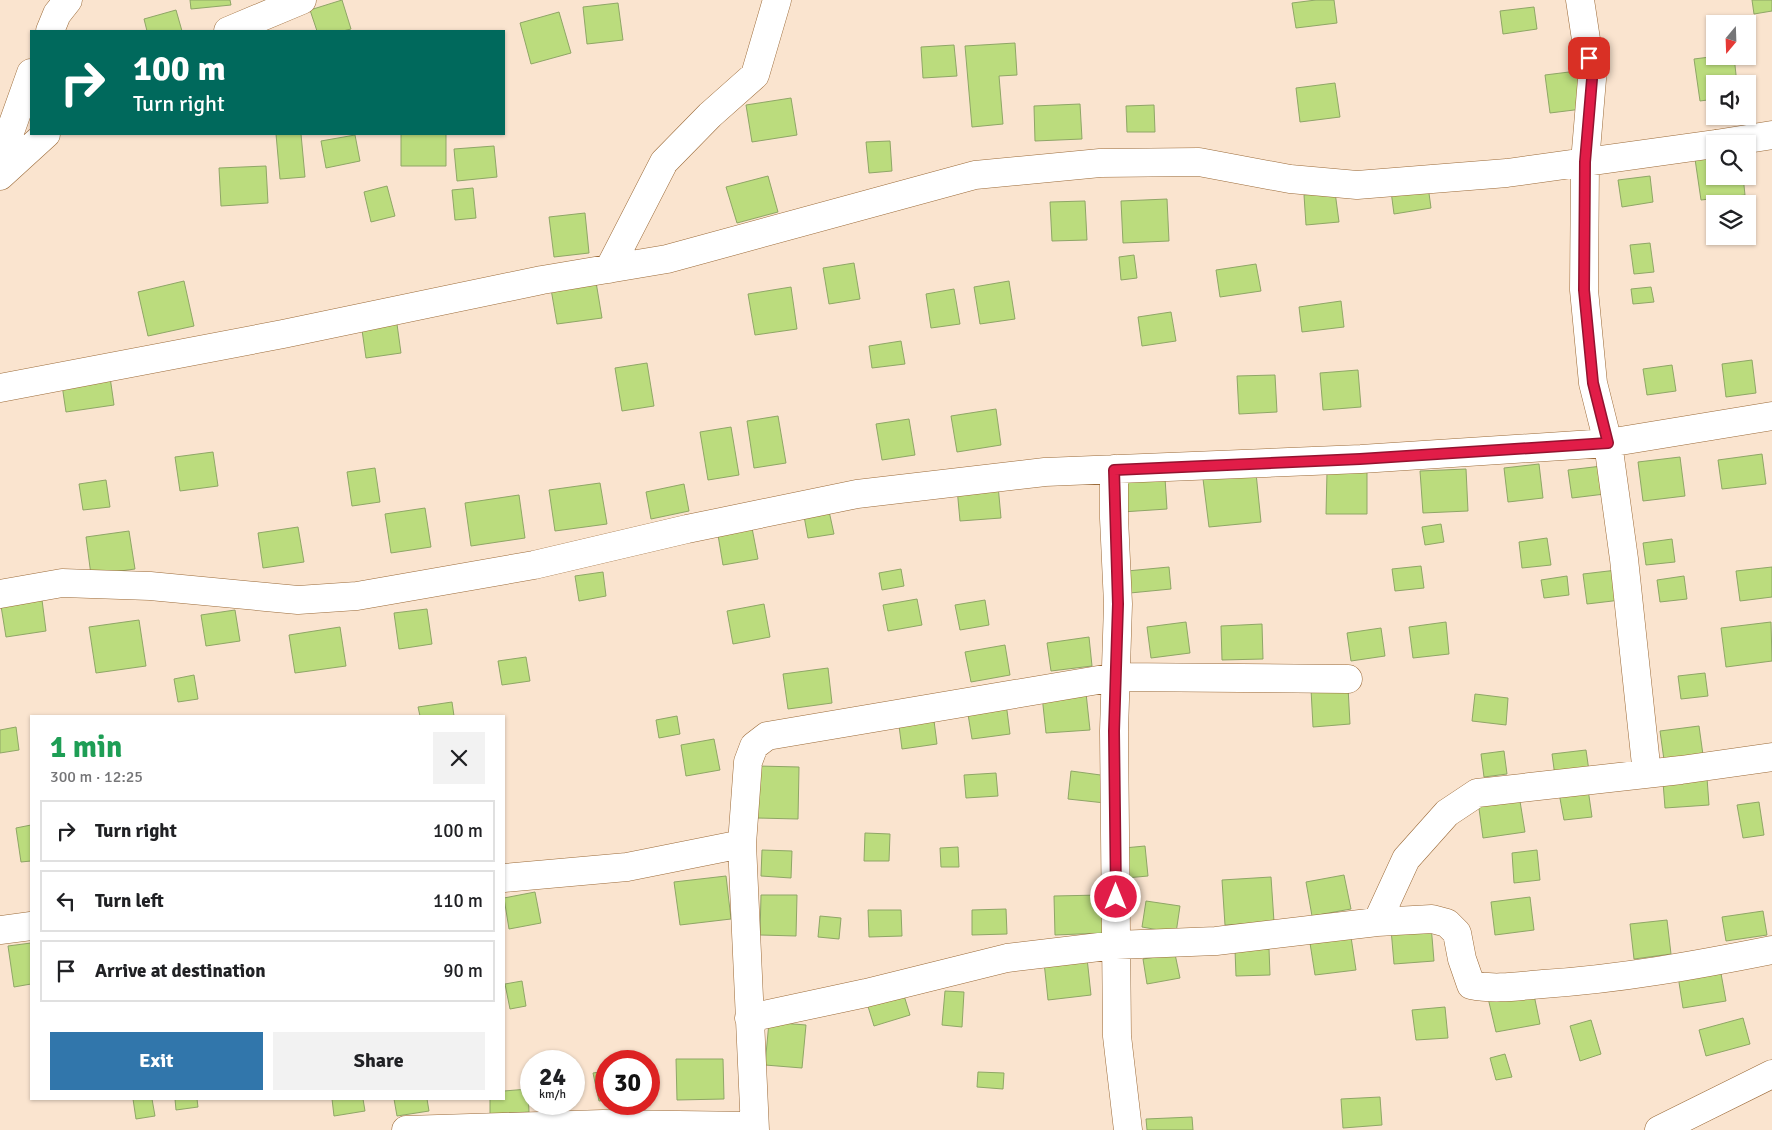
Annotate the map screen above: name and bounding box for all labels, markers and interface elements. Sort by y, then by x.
north arrow [1706,15,1756,65]
map controls [1706,15,1756,245]
pin [1568,37,1610,79]
icon: arrive [1575,44,1603,72]
text: 100 m [133,47,226,90]
icon: right [50,50,115,115]
button: sound [1706,75,1756,125]
text: Turn right [133,90,225,117]
button: search [1706,135,1756,185]
button: layers [1706,195,1756,245]
text: 1 min [50,729,122,766]
button: close [433,732,485,784]
text: 300 m · 12:25 [50,767,143,787]
icon: right [52,817,80,845]
text: Turn right [95,819,177,843]
text: 100 m [433,819,483,843]
position arrow [1089,870,1141,922]
icon: left [52,887,80,915]
text: Turn left [95,889,164,913]
text: 110 m [433,889,483,913]
icon: arrive [52,957,80,985]
text: Arrive at destination [95,959,266,983]
text: 90 m [443,959,483,983]
button: Exit [50,1032,263,1090]
button: Share [273,1032,485,1090]
speed limit sign: 30 [595,1050,660,1115]
text: 24 [539,1061,566,1092]
text: km/h [539,1087,566,1102]

